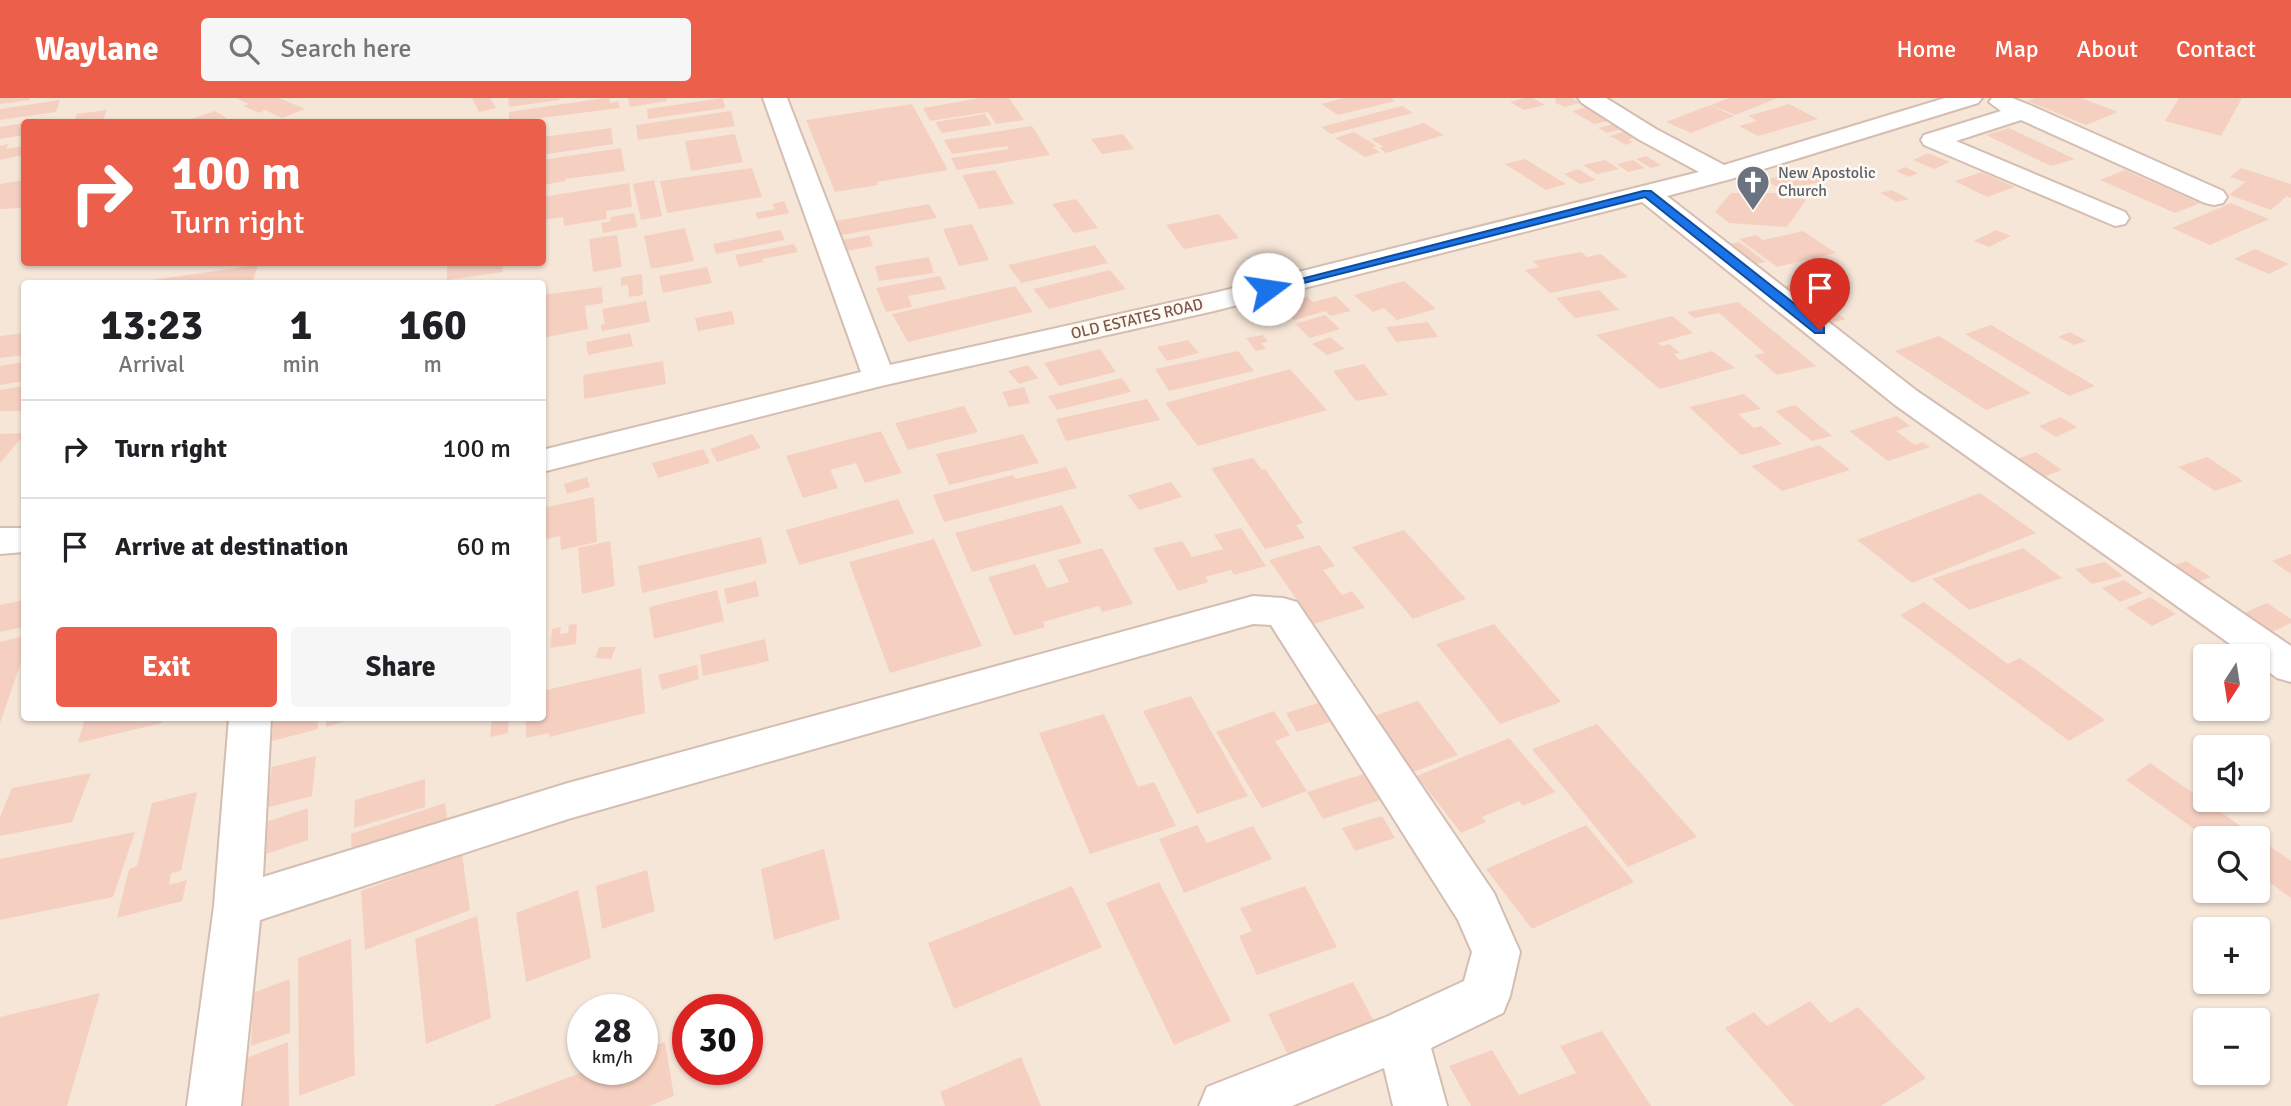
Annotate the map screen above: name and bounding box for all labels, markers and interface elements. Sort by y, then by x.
search box [201,18,691,81]
text: Waylane [35,29,159,70]
icon: search [225,30,263,68]
text: Search here [281,33,412,65]
text: Home [1896,34,1956,64]
text: Map [1994,34,2039,64]
text: About [2077,34,2138,64]
text: Contact [2176,34,2256,64]
text: 100 m [171,143,301,203]
icon: right [56,147,147,238]
church icon: New Apostolic Church [1734,163,1772,212]
place label: New Apostolic Church [1778,163,1876,201]
text: Turn right [171,203,304,242]
position arrow [1231,252,1305,326]
pin [1790,258,1850,330]
icon: arrive [1801,269,1839,307]
street label: OLD ESTATES ROAD [1069,294,1205,344]
text: 13:23 [100,300,203,351]
text: 1 [290,300,312,351]
text: 160 [399,300,467,351]
text: Arrival [119,350,185,379]
text: min [282,350,320,379]
text: m [424,350,442,379]
icon: right [56,430,94,468]
text: Turn right [115,433,227,465]
text: 100 m [442,433,511,465]
icon: arrive [56,528,94,566]
text: Arrive at destination [115,531,348,563]
text: 60 m [456,531,511,563]
button: Exit [56,627,277,707]
button: Share [291,627,511,707]
north arrow [2193,644,2270,721]
map controls [2193,644,2270,1085]
button: sound [2193,735,2270,812]
button: search [2193,826,2270,903]
button: + [2193,917,2270,994]
speed limit sign: 30 [672,994,763,1085]
button: − [2193,1008,2270,1085]
text: 28 [594,1009,631,1052]
text: km/h [592,1046,633,1068]

